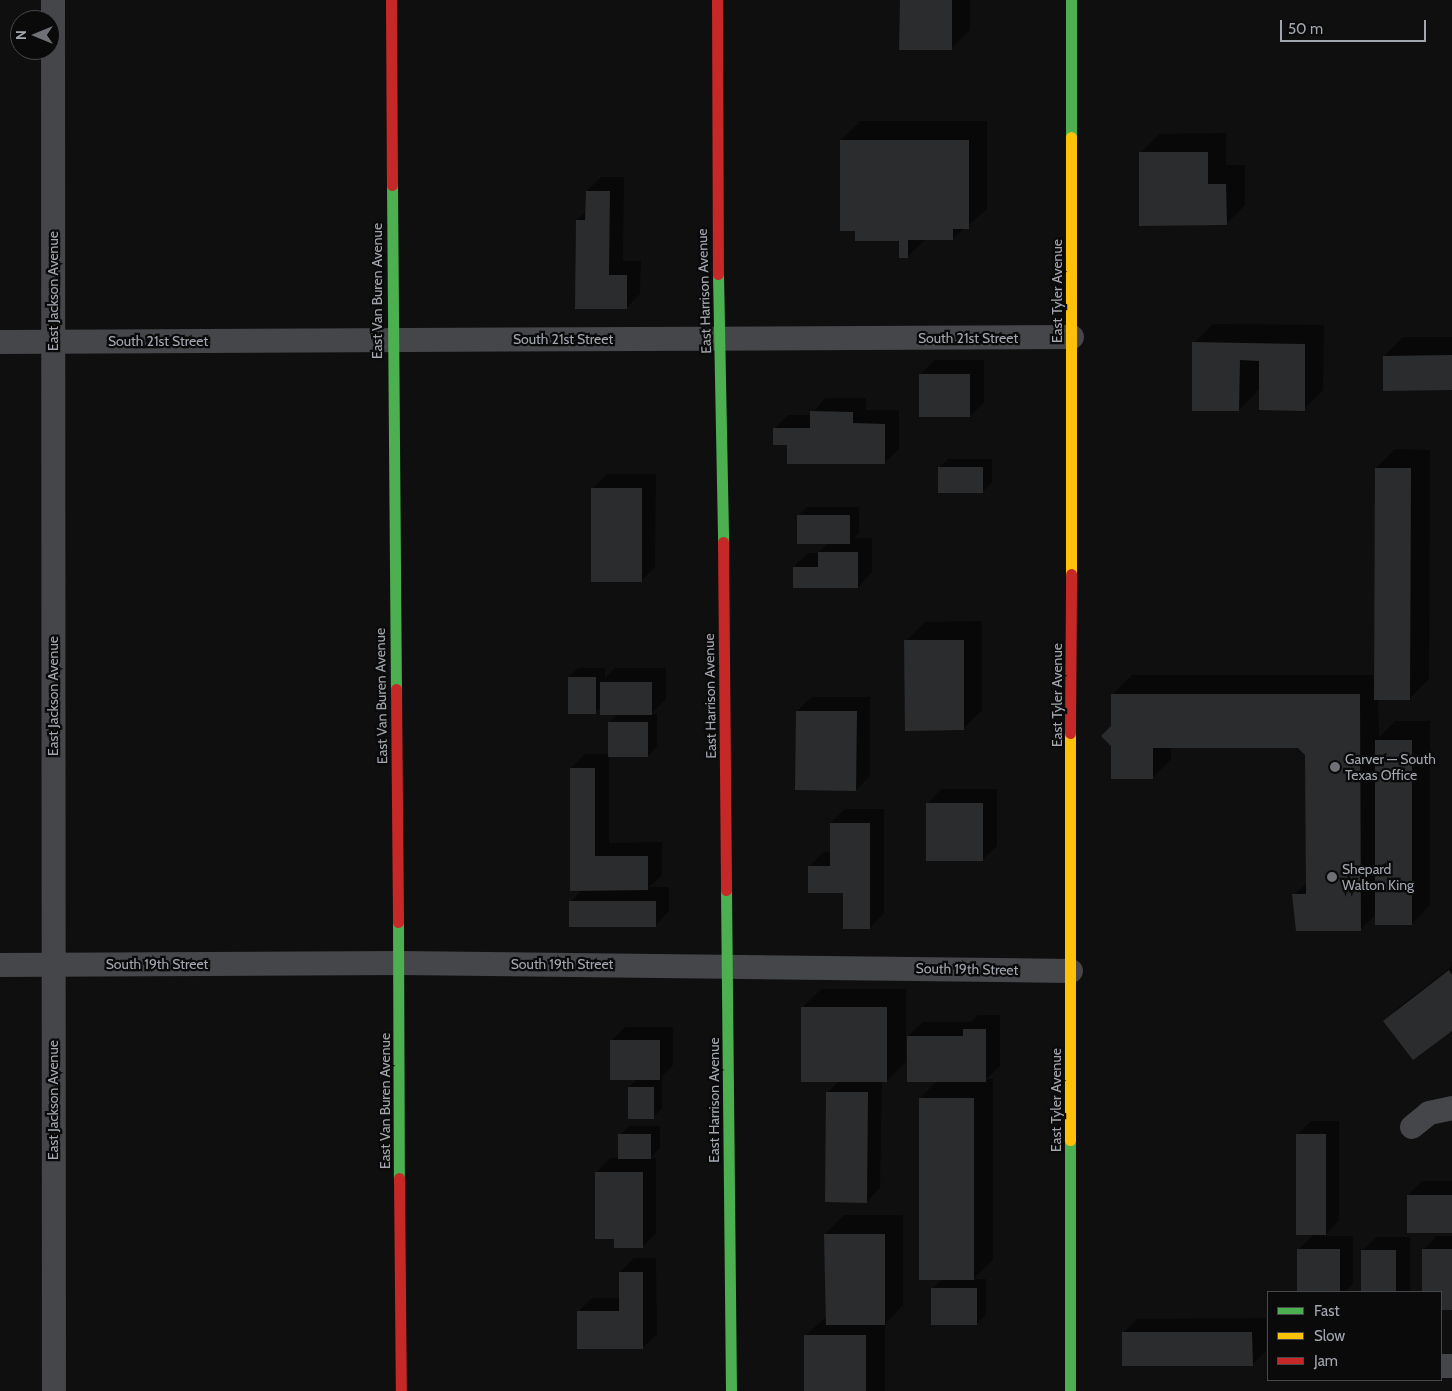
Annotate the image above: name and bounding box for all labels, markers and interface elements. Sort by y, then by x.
north arrow [10,10,60,60]
scale bar [1282,10,1428,42]
text: 50 m [1288,20,1323,38]
text: N [12,30,30,40]
street label: East Van Buren Avenue [369,223,385,359]
street label: East Harrison Avenue [693,228,715,354]
street label: East Jackson Avenue [45,231,61,351]
street label: East Tyler Avenue [1049,239,1065,343]
street label: South 21st Street [918,330,1018,346]
street label: South 21st Street [513,331,613,347]
street label: South 21st Street [108,333,208,349]
street label: East Van Buren Avenue [371,628,391,764]
street label: East Harrison Avenue [701,633,719,759]
street label: East Jackson Avenue [45,636,61,756]
street label: East Tyler Avenue [1049,643,1065,747]
place label: Garver — South Texas Office [1345,751,1436,784]
marker: Garver — South Texas Office [1329,761,1341,773]
place label: Shepard Walton King [1342,861,1414,894]
marker: Shepard Walton King [1326,871,1338,883]
street label: South 19th Street [106,956,208,972]
street label: South 19th Street [511,956,613,972]
street label: South 19th Street [916,960,1018,978]
street label: East Van Buren Avenue [377,1033,393,1169]
street label: East Harrison Avenue [706,1037,722,1163]
street label: East Jackson Avenue [45,1040,61,1160]
street label: East Tyler Avenue [1048,1048,1064,1152]
legend [1267,1291,1442,1381]
text: Fast [1314,1302,1339,1320]
text: Slow [1314,1327,1345,1345]
text: Jam [1314,1352,1338,1370]

